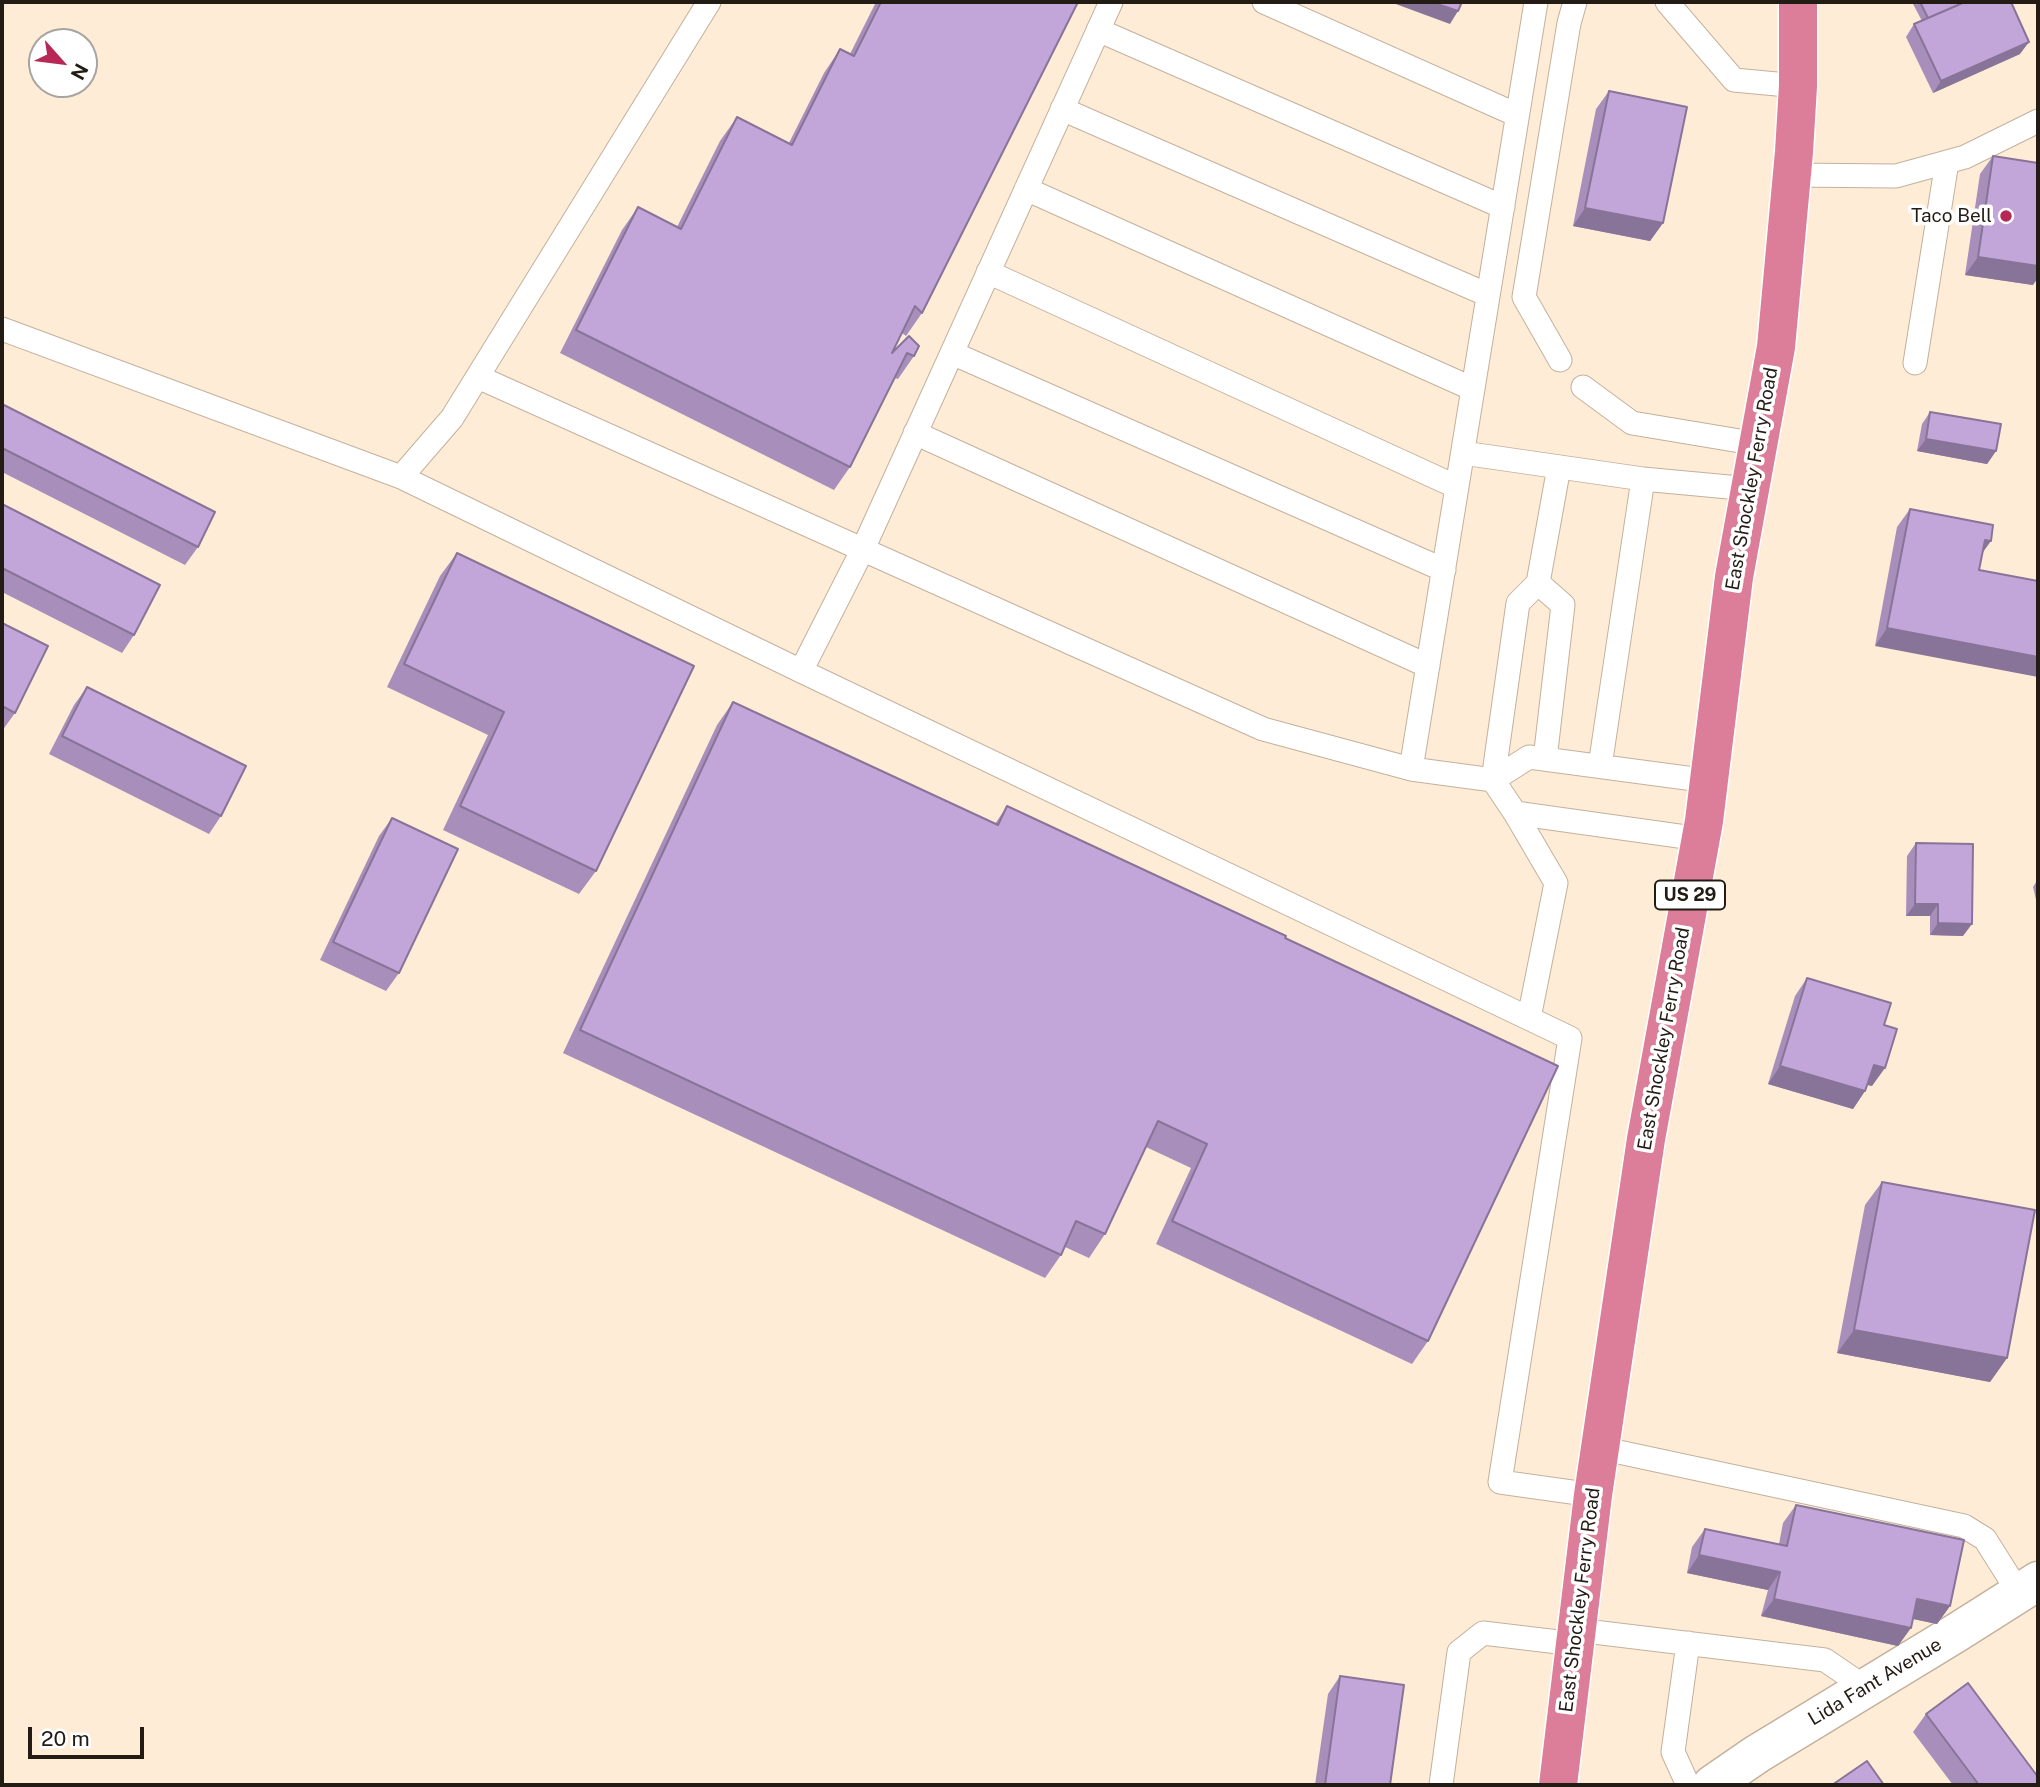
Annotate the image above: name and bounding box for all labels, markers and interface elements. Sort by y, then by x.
north arrow [28,28,98,98]
text: N [67,60,93,84]
place label: Taco Bell [1911,205,1992,227]
marker: Taco Bell [1998,208,2014,224]
street label: East Shockley Ferry Road [1721,366,1783,592]
road number: US 29 [1655,880,1725,910]
street label: East Shockley Ferry Road [1633,926,1695,1152]
street label: East Shockley Ferry Road [1555,1486,1605,1714]
street label: Lida Fant Avenue [1804,1633,1946,1731]
scale bar [32,1714,147,1758]
text: 20 m [41,1726,90,1751]

